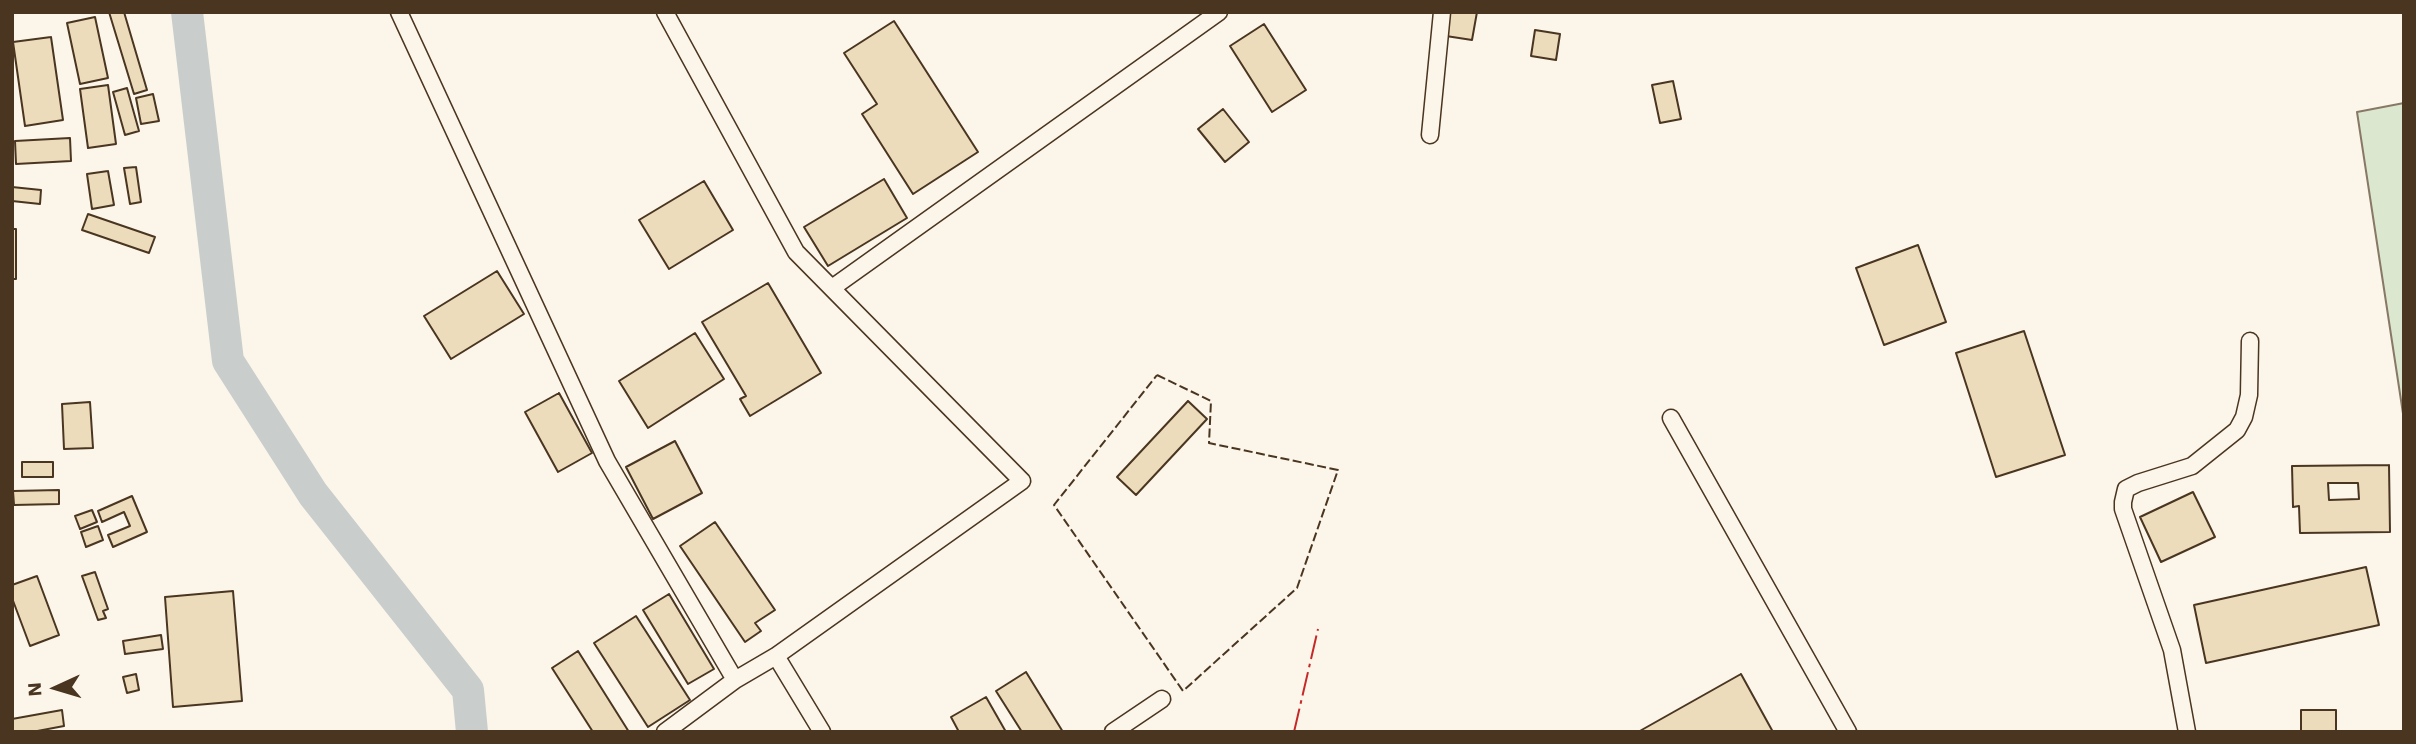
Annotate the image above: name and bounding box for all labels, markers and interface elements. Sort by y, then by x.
north arrow [21,653,91,723]
text: N [23,682,47,697]

